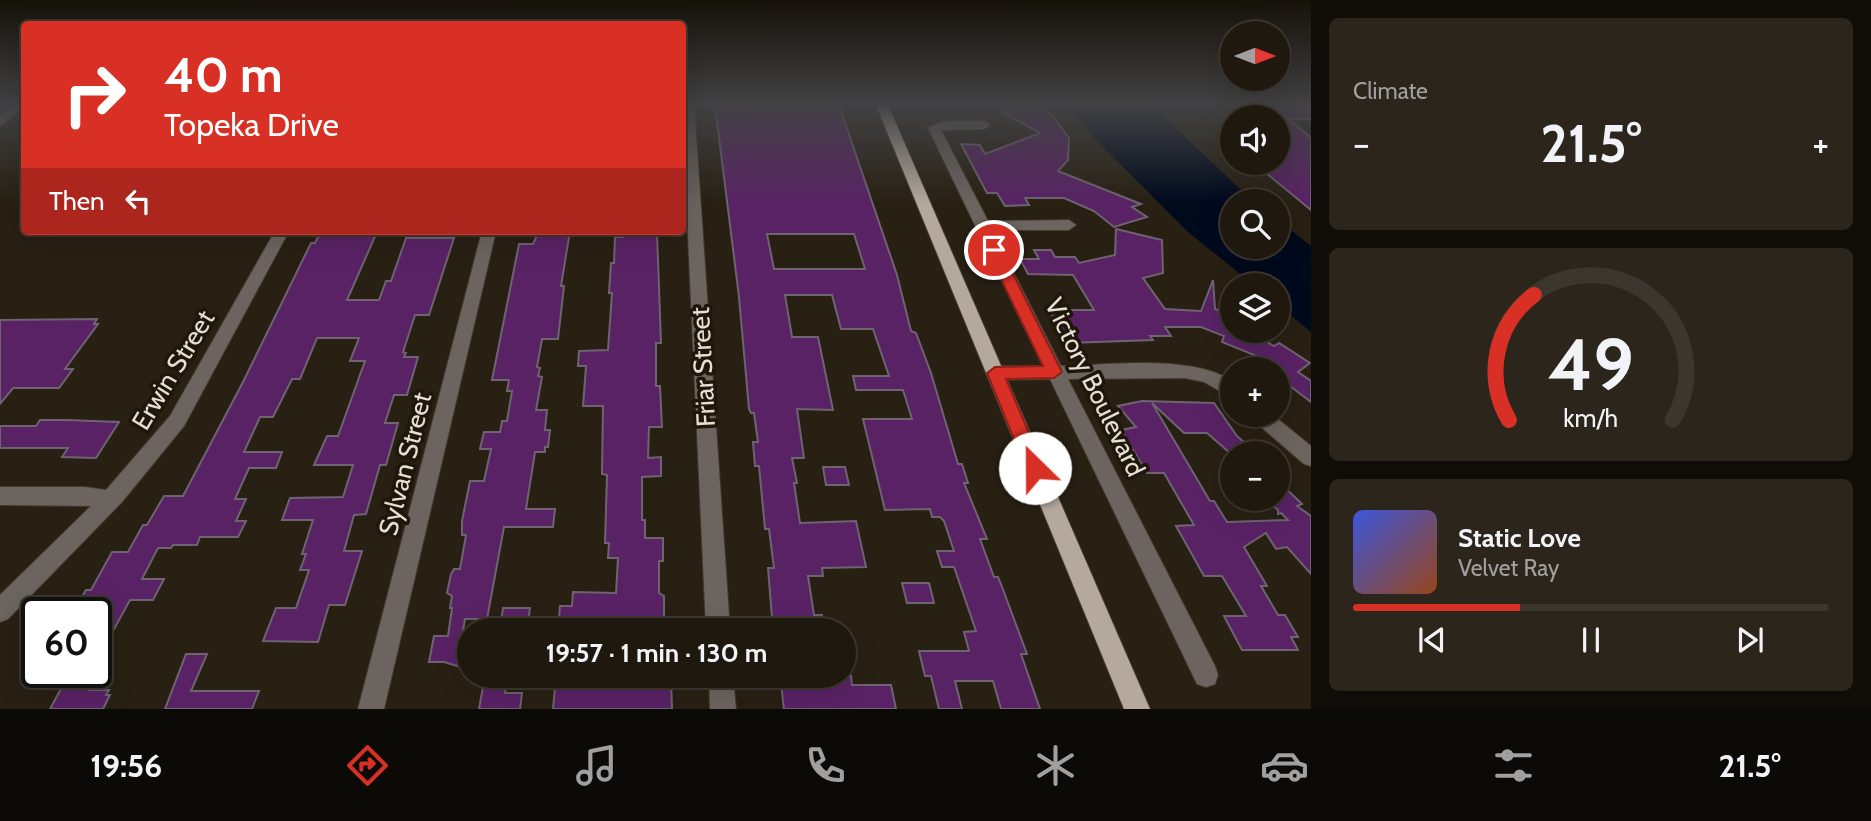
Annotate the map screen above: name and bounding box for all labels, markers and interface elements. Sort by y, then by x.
north arrow [1220,21,1290,91]
map controls [1220,21,1290,511]
text: 40 m [164,45,283,104]
icon: right [49,49,140,140]
text: Climate [1353,77,1428,105]
text: Topeka Drive [164,105,339,144]
button: sound [1220,105,1290,175]
text: 21.5° [1540,112,1642,175]
text: − [1353,120,1370,167]
text: + [1812,120,1829,167]
icon: left [119,182,157,220]
text: Then [49,185,105,217]
button: search [1220,189,1290,259]
pin [964,220,1024,280]
icon: arrive [975,231,1013,269]
button: layers [1220,273,1290,343]
street label: Victory Boulevard [1038,293,1152,481]
street label: Erwin Street [125,304,221,436]
street label: Friar Street [684,306,722,428]
text: 49 [1548,321,1634,409]
button: + [1220,357,1290,427]
street label: Sylvan Street [372,389,438,539]
text: km/h [1564,403,1618,433]
position arrow [998,431,1072,505]
button: − [1220,441,1290,511]
text: Static Love [1458,522,1581,554]
text: Velvet Ray [1458,554,1559,582]
speed limit sign: 60 [21,597,112,688]
icon: previous [1413,621,1451,659]
icon: pause [1572,621,1610,659]
icon: next [1731,621,1769,659]
text: 19:57 · 1 min · 130 m [546,637,767,669]
icon: directions [343,741,392,790]
icon: music [572,741,621,790]
icon: phone [801,741,850,790]
icon: climate [1031,741,1080,790]
icon: car [1260,741,1309,790]
icon: filters [1489,741,1538,790]
text: 19:56 [90,746,162,785]
text: 21.5° [1719,746,1781,785]

